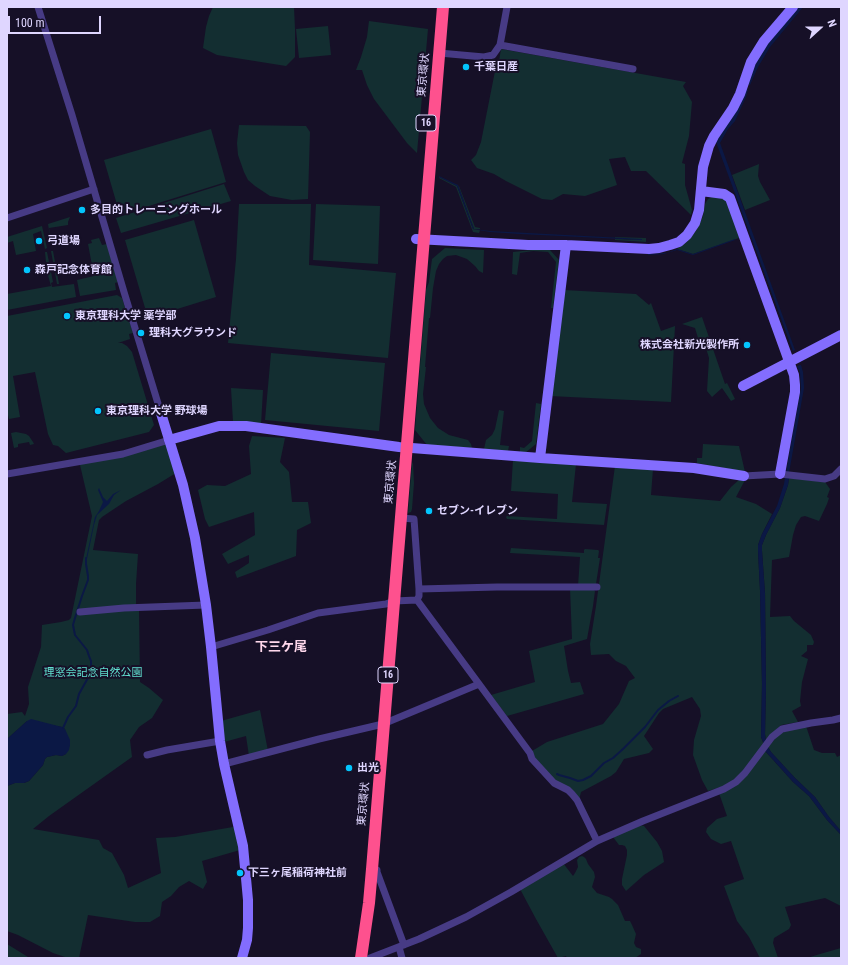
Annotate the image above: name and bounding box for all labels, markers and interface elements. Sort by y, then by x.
scale bar [10,8,103,34]
north arrow [800,8,840,48]
text: 100 m [15,16,45,30]
text: N [824,18,839,29]
street label: 東京環状 [416,53,432,97]
place label: 千葉日産 [474,60,518,74]
marker: 千葉日産 [461,62,471,72]
road number: 16 [416,115,436,131]
place label: 多目的トレーニングホール [90,203,222,217]
marker: 多目的トレーニングホール [77,205,87,215]
place label: 弓道場 [47,234,80,248]
marker: 弓道場 [34,236,44,246]
place label: 森戸記念体育館 [35,263,112,277]
marker: 森戸記念体育館 [22,265,32,275]
place label: 東京理科大学 薬学部 [75,309,177,323]
marker: 東京理科大学 薬学部 [62,311,72,321]
place label: 理科大グラウンド [149,326,237,340]
marker: 理科大グラウンド [136,328,146,338]
place label: 株式会社新光製作所 [640,338,739,352]
marker: 株式会社新光製作所 [742,340,752,350]
place label: 東京理科大学 野球場 [106,404,208,418]
marker: 東京理科大学 野球場 [93,406,103,416]
street label: 東京環状 [383,460,399,504]
place label: セブン-イレブン [437,504,518,518]
marker: セブン-イレブン [424,506,434,516]
district label: 下三ケ尾 [255,640,307,656]
park label: 理窓会記念自然公園 [44,666,142,680]
road number: 16 [378,667,398,683]
place label: 出光 [357,761,379,775]
marker: 出光 [344,763,354,773]
street label: 東京環状 [356,782,372,826]
place label: 下三ヶ尾稲荷神社前 [248,866,347,880]
marker: 下三ヶ尾稲荷神社前 [235,868,245,878]

